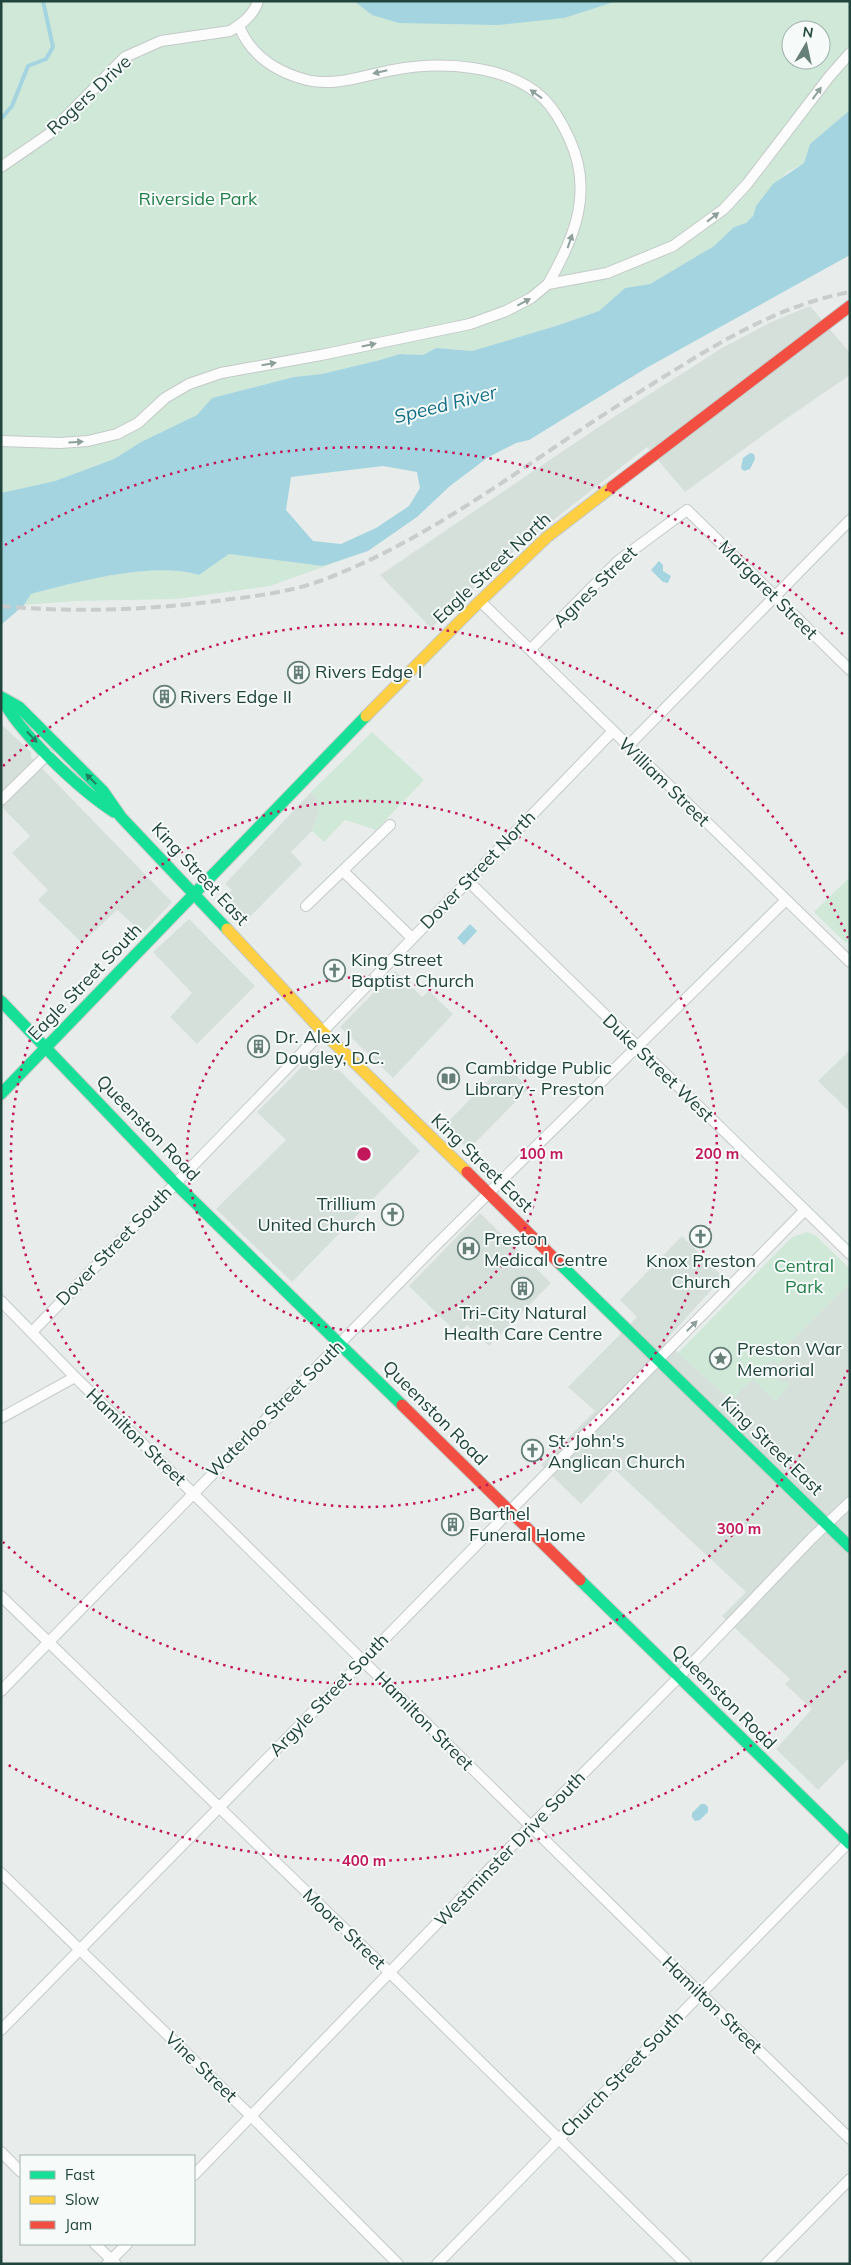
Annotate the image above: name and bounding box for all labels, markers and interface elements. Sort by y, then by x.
north arrow [781,20,831,70]
text: N [801,22,815,42]
street label: Rogers Drive [42,50,136,139]
one-way arrow [372,69,388,77]
one-way arrow [812,86,822,100]
one-way arrow [530,88,543,99]
park label: Riverside Park [139,187,258,210]
one-way arrow [706,212,719,223]
one-way arrow [566,233,574,248]
one-way arrow [517,298,532,306]
one-way arrow [361,341,376,349]
one-way arrow [261,360,277,368]
water label: Speed River [391,379,500,428]
one-way arrow [68,437,84,445]
street label: Eagle Street North [428,507,555,628]
street label: Margaret Street [714,535,823,644]
street label: Agnes Street [548,541,641,632]
building icon: Rivers Edge I [287,660,311,684]
place label: Rivers Edge I [315,660,422,683]
building icon: Rivers Edge II [152,685,176,709]
place label: Rivers Edge II [180,685,292,708]
one-way arrow [26,731,38,743]
street label: William Street [614,732,715,831]
one-way arrow [85,773,97,785]
street label: Dover Street North [415,806,540,934]
street label: King Street East [147,817,254,930]
street label: Eagle Street South [23,918,146,1045]
place label: King Street Baptist Church [351,948,474,992]
church icon: King Street Baptist Church [323,958,347,982]
street label: Duke Street West [598,1009,719,1127]
place label: Dr. Alex J Dougley, D.C. [275,1025,384,1069]
building icon: Dr. Alex J Dougley, D.C. [247,1035,271,1059]
place label: Cambridge Public Library - Preston [465,1056,612,1100]
library icon: Cambridge Public Library - Preston [437,1066,461,1090]
street label: Queenston Road [92,1070,205,1186]
street label: King Street East [427,1108,538,1217]
text: 100 m [519,1144,563,1163]
text: 200 m [695,1144,739,1163]
centre of rings [355,1145,373,1163]
street label: Dover Street South [51,1181,177,1310]
place label: Trillium United Church [257,1192,376,1236]
church icon: Trillium United Church [380,1202,404,1226]
church icon: Knox Preston Church [689,1224,713,1248]
place label: Preston Medical Centre [484,1227,607,1271]
hospital icon: Preston Medical Centre [456,1237,480,1261]
place label: Knox Preston Church [646,1249,756,1293]
park label: Central Park [774,1254,834,1298]
building icon: Tri-City Natural Health Care Centre [511,1276,535,1300]
place label: Tri-City Natural Health Care Centre [444,1301,602,1345]
one-way arrow [686,1320,698,1332]
street label: Waterloo Street South [201,1335,348,1482]
place label: Preston War Memorial [737,1337,842,1381]
place icon: Preston War Memorial [709,1347,733,1371]
street label: Queenston Road [378,1355,493,1470]
street label: Hamilton Street [81,1383,191,1490]
street label: King Street East [717,1391,828,1500]
place label: St. John's Anglican Church [548,1429,685,1473]
church icon: St. John's Anglican Church [520,1439,544,1463]
place label: Barthel Funeral Home [469,1502,586,1546]
building icon: Barthel Funeral Home [441,1512,465,1536]
text: 300 m [717,1519,761,1538]
street label: Argyle Street South [264,1628,393,1761]
street label: Queenston Road [667,1639,782,1754]
street label: Hamilton Street [370,1666,479,1775]
street label: Westminster Drive South [429,1766,590,1931]
text: 400 m [342,1851,386,1870]
street label: Moore Street [298,1883,391,1974]
street label: Hamilton Street [657,1951,767,2058]
street label: Church Street South [555,2006,688,2142]
street label: Vine Street [160,2027,242,2107]
legend [20,2155,195,2245]
text: Fast [65,2165,95,2184]
text: Slow [65,2190,99,2209]
text: Jam [65,2215,92,2234]

